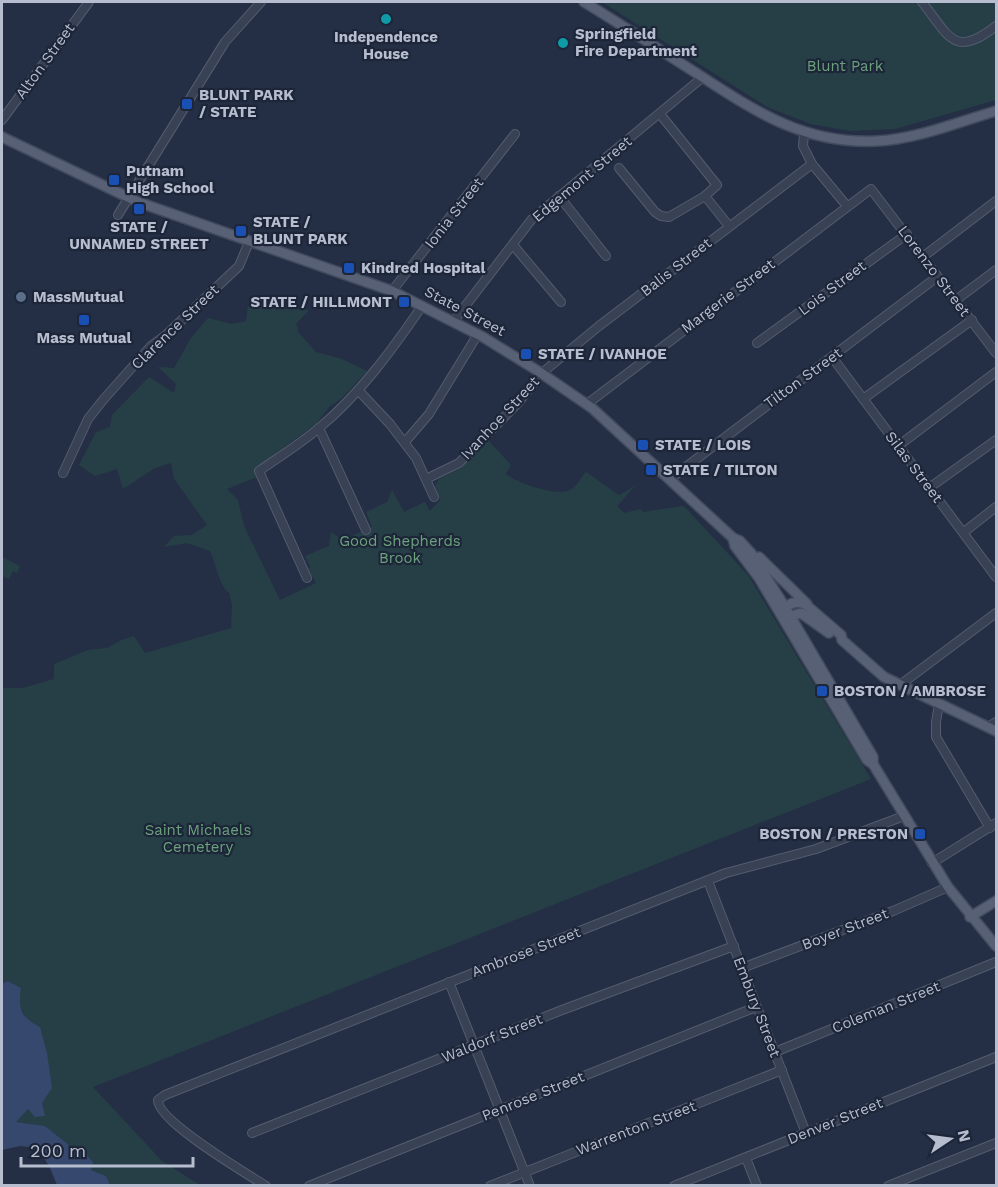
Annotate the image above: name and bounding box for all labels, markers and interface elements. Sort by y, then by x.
marker: Independence House [379,12,393,26]
street label: Alton Street [12,19,79,102]
place label: Springfield Fire Department [575,25,697,60]
place label: Independence House [334,28,438,63]
marker: Springfield Fire Department [556,36,570,50]
park label: Blunt Park [807,57,884,75]
place label: BLUNT PARK / STATE [199,86,294,121]
marker: BLUNT PARK / STATE [180,97,194,111]
street label: Edgemont Street [529,132,636,226]
place label: Putnam High School [126,162,214,197]
marker: Putnam High School [107,173,121,187]
street label: Ionia Street [421,173,488,252]
marker: STATE / UNNAMED STREET [132,202,146,216]
place label: STATE / BLUNT PARK [253,213,348,248]
place label: STATE / UNNAMED STREET [69,218,209,253]
street label: Lorenzo Street [894,222,974,320]
marker: STATE / BLUNT PARK [234,224,248,238]
street label: Balis Street [637,233,716,300]
street label: Margerie Street [678,254,779,337]
street label: Lois Street [795,256,870,319]
place label: Kindred Hospital [361,259,485,277]
marker: Kindred Hospital [342,261,356,275]
street label: Clarence Street [128,280,223,373]
street label: State Street [421,282,509,340]
place label: MassMutual [33,288,124,306]
marker: MassMutual [14,290,28,304]
place label: STATE / HILLMONT [251,293,392,311]
marker: STATE / HILLMONT [397,295,411,309]
marker: Mass Mutual [77,313,91,327]
place label: Mass Mutual [37,329,132,347]
street label: Tilton Street [761,343,846,412]
place label: STATE / IVANHOE [538,345,667,363]
marker: STATE / IVANHOE [519,347,533,361]
street label: Ivanhoe Street [457,372,544,463]
street label: Silas Street [881,428,947,507]
place label: STATE / LOIS [655,436,751,454]
marker: STATE / LOIS [636,438,650,452]
place label: STATE / TILTON [663,461,778,479]
marker: STATE / TILTON [644,463,658,477]
park label: Good Shepherds Brook [339,532,461,567]
place label: BOSTON / AMBROSE [834,682,986,700]
marker: BOSTON / AMBROSE [815,684,829,698]
park label: Saint Michaels Cemetery [145,821,251,856]
place label: BOSTON / PRESTON [759,825,908,843]
marker: BOSTON / PRESTON [913,827,927,841]
street label: Boyer Street [799,904,891,954]
street label: Ambrose Street [469,923,584,981]
street label: Embury Street [730,954,785,1060]
street label: Coleman Street [829,977,943,1037]
street label: Waldorf Street [439,1009,546,1066]
street label: Penrose Street [479,1067,587,1125]
street label: Denver Street [785,1093,886,1148]
street label: Warrenton Street [573,1097,699,1159]
north arrow [920,1109,980,1169]
text: N [954,1128,975,1144]
scale bar [21,1130,194,1168]
text: 200 m [30,1140,86,1161]

